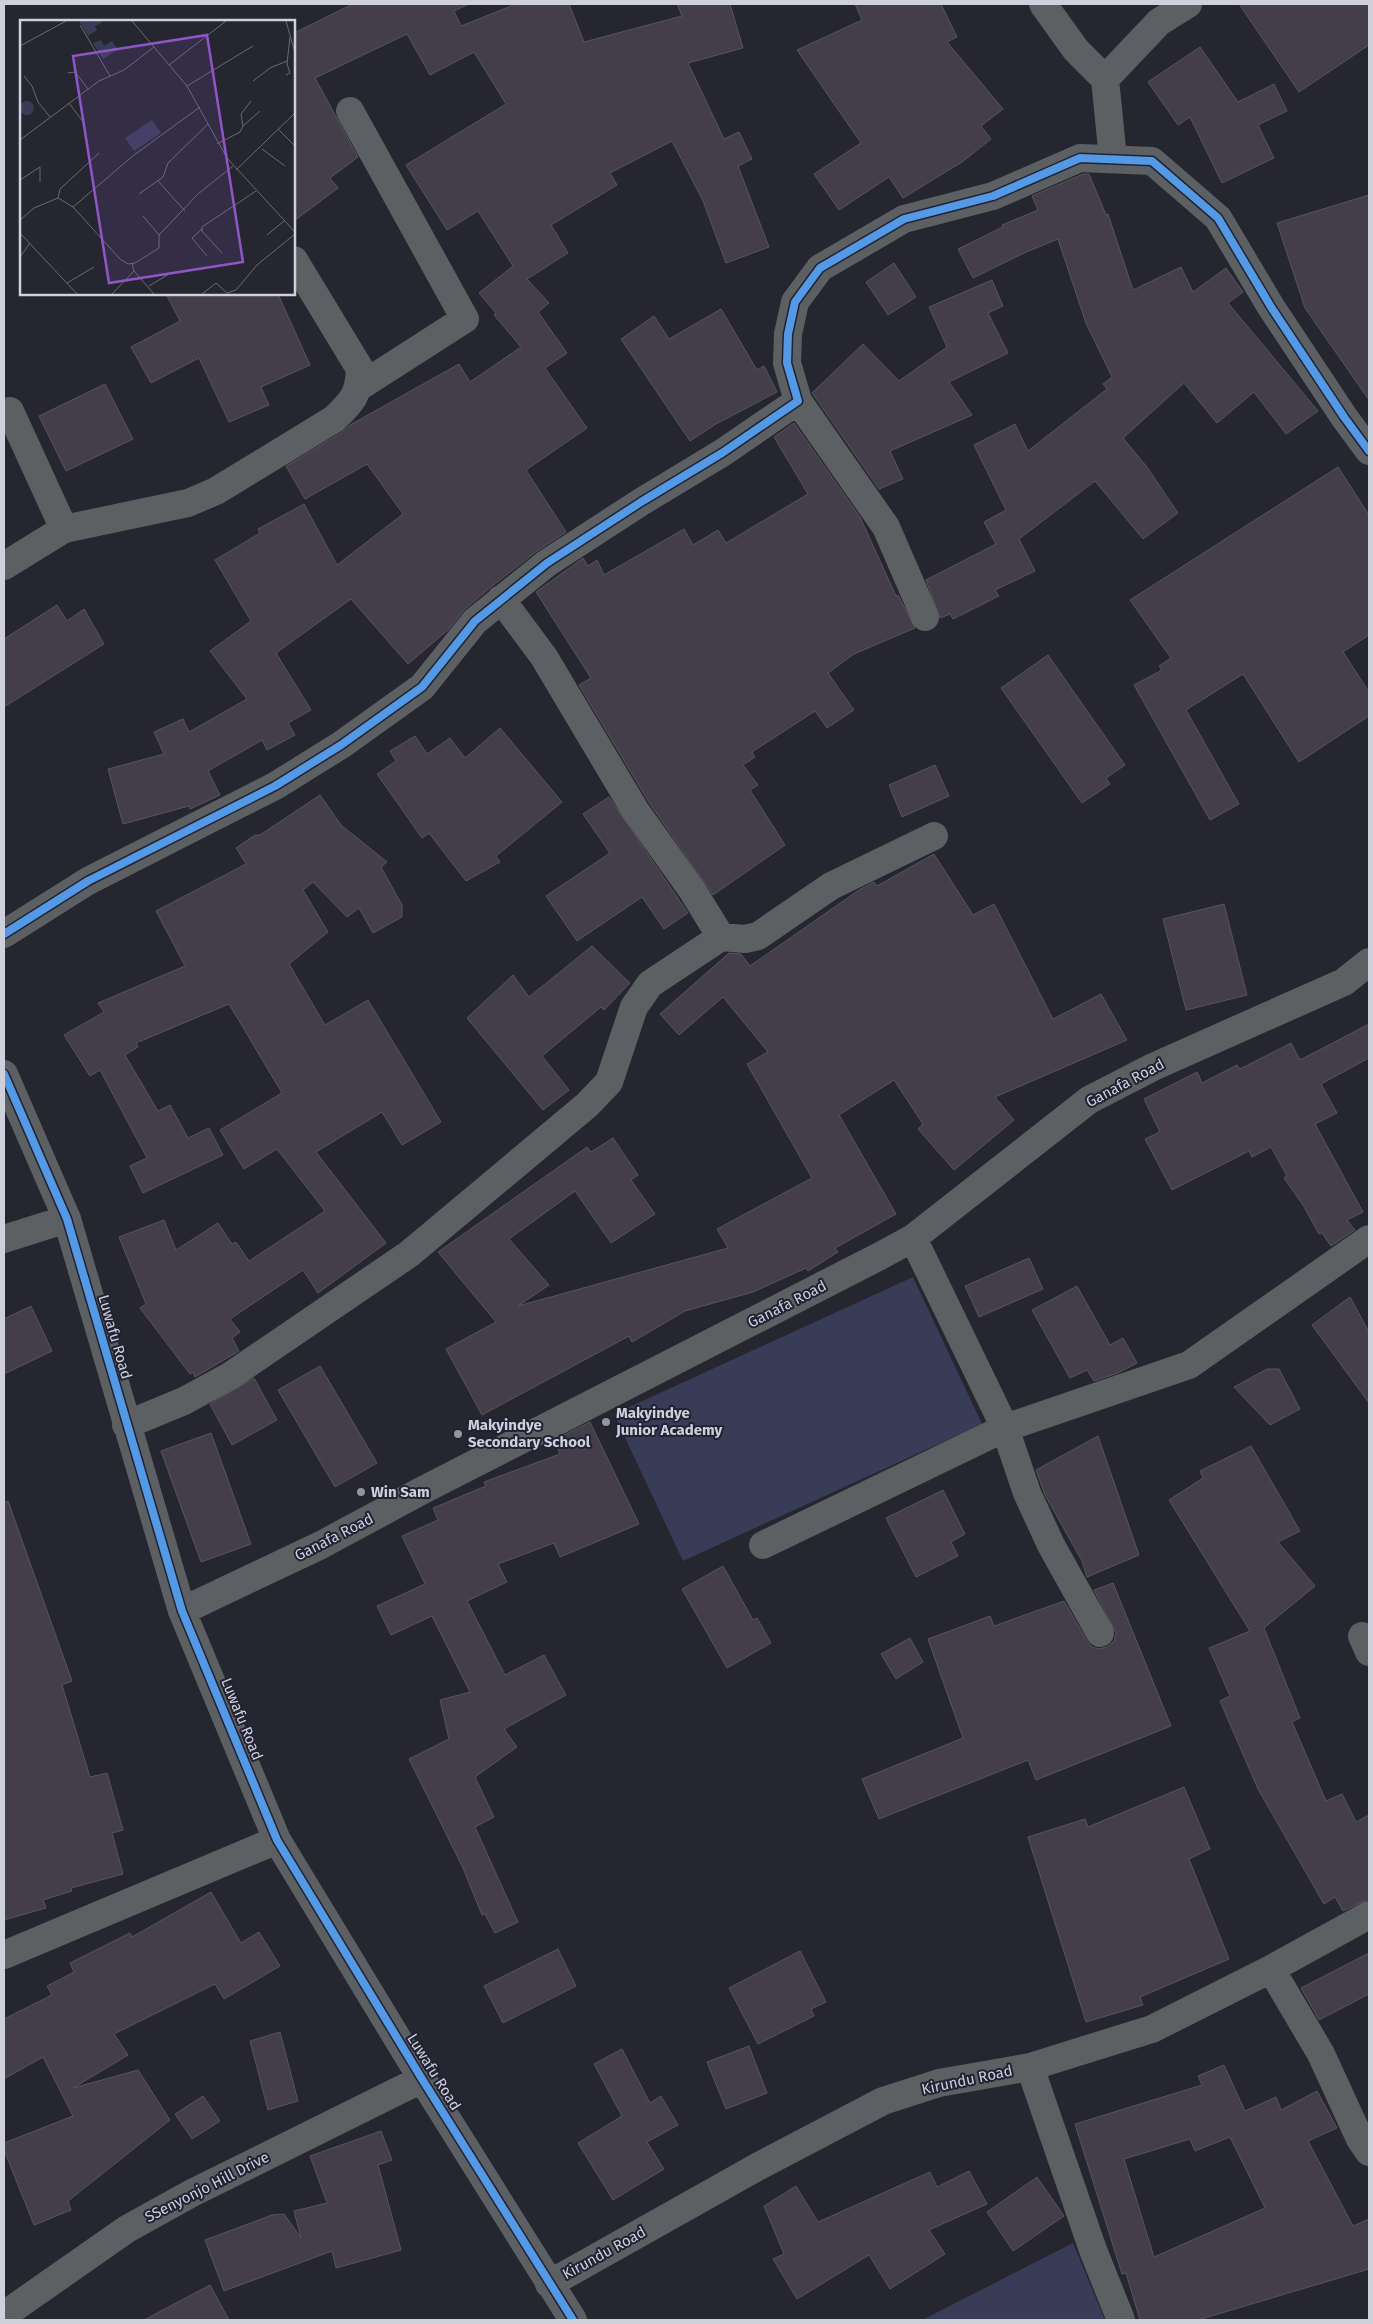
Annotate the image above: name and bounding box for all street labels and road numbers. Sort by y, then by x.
street label: Ganafa Road [1083,1055,1167,1111]
street label: Ganafa Road [745,1276,829,1332]
street label: Luwafu Road [94,1293,136,1381]
street label: Ganafa Road [292,1509,376,1565]
street label: Luwafu Road [217,1675,267,1763]
street label: Luwafu Road [403,2030,465,2114]
street label: Kirundu Road [920,2062,1014,2098]
street label: SSenyonjo Hill Drive [142,2148,272,2226]
street label: Kirundu Road [559,2223,649,2283]

